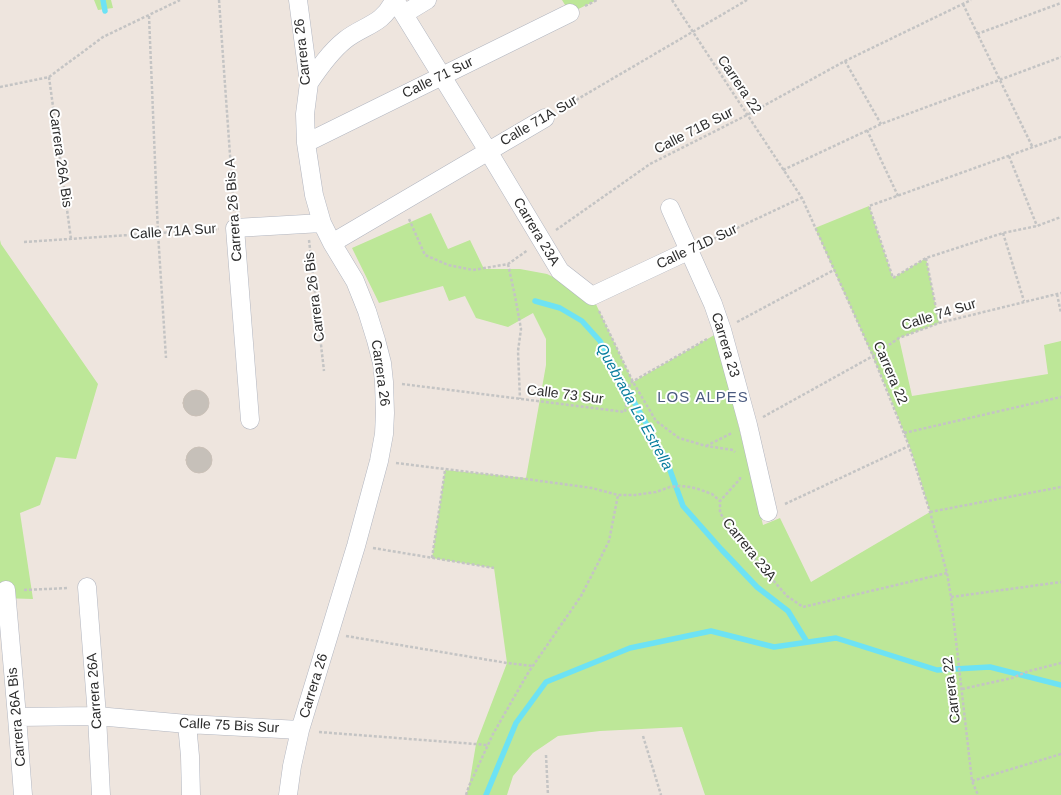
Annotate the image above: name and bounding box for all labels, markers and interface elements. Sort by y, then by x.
street label: Carrera 26 [291,18,315,86]
street label: Carrera 22 [713,53,765,117]
street label: Calle 71 Sur [400,54,476,102]
street label: Calle 71A Sur [497,92,581,150]
street label: Calle 71B Sur [652,104,736,158]
street label: Carrera 26A Bis [45,108,75,208]
street label: Carrera 26 Bis A [222,158,246,262]
street label: Carrera 23A [509,195,563,269]
street label: Calle 71A Sur [129,221,217,243]
street label: Calle 71D Sur [654,221,740,273]
street label: Carrera 26 Bis [301,251,329,343]
street label: Calle 74 Sur [900,296,978,334]
street label: Carrera 23 [707,311,743,379]
street label: Carrera 26 [367,339,393,407]
street label: Carrera 22 [869,339,911,407]
water label: Quebrada La Estrella [592,341,676,473]
street label: Calle 73 Sur [526,382,604,408]
district label: LOS ALPES [657,389,749,407]
street label: Carrera 23A [718,515,780,585]
street label: Carrera 26A [84,652,106,730]
street label: Carrera 26 [296,652,332,720]
street label: Carrera 22 [940,656,964,724]
street label: Carrera 26A Bis [4,667,30,767]
street label: Calle 75 Bis Sur [178,715,280,737]

